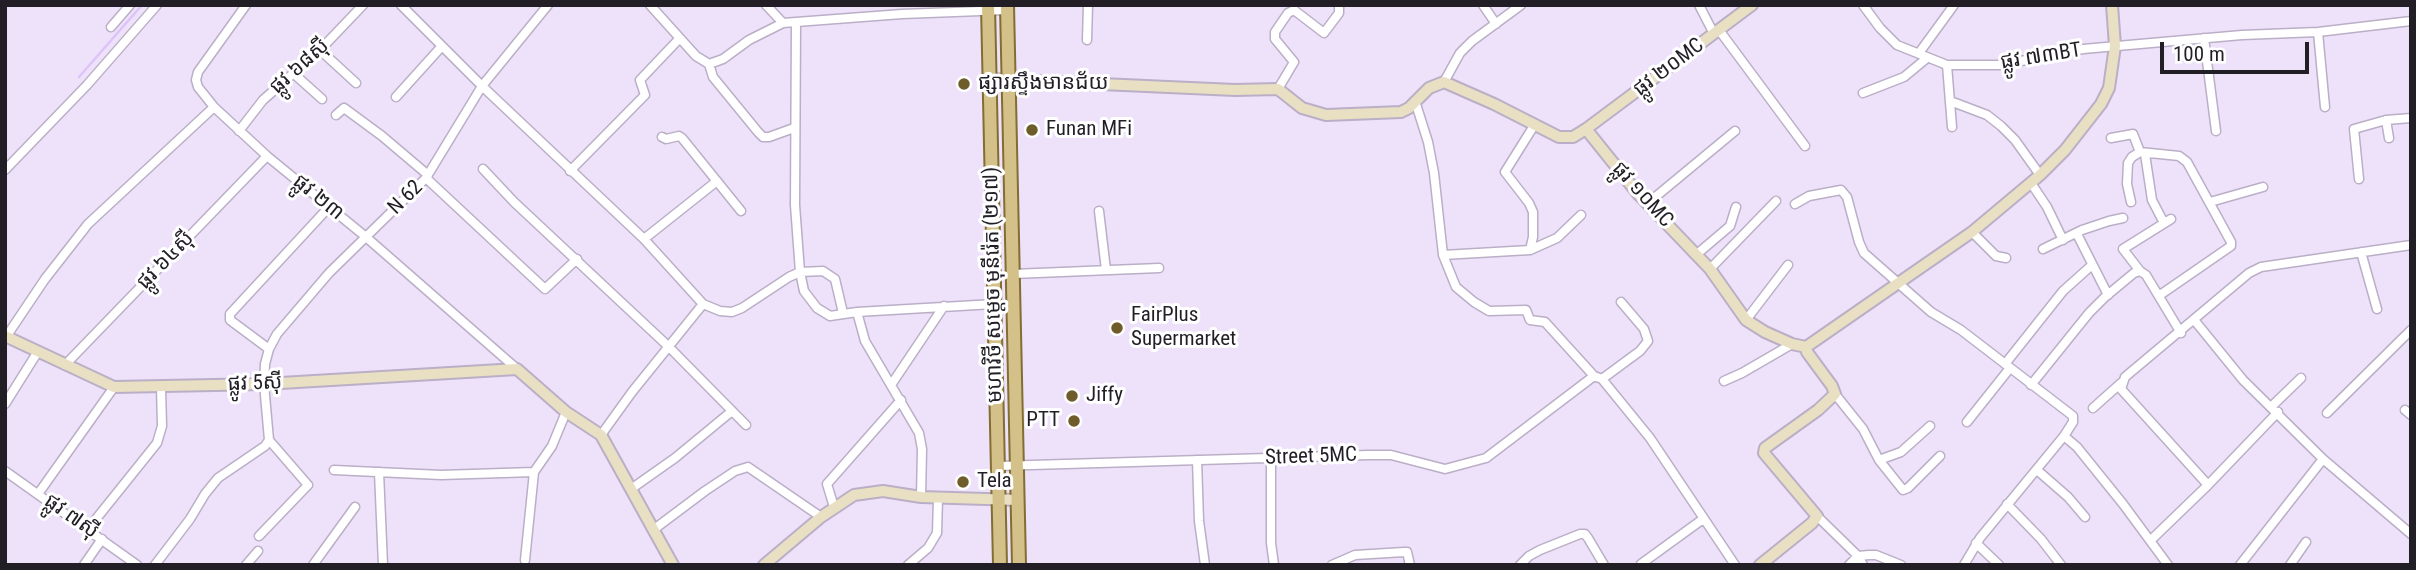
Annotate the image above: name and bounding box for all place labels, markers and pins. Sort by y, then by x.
place label: ផ្សារស្ទឹងមានជ័យ [978,71,1109,97]
marker: ផ្សារស្ទឹងមានជ័យ [956,76,972,92]
place label: Funan MFi [1046,117,1132,143]
marker: Funan MFi [1024,122,1040,138]
place label: FairPlus Supermarket [1131,303,1236,353]
marker: FairPlus Supermarket [1109,320,1125,336]
place label: Jiffy [1086,383,1123,409]
marker: Jiffy [1064,388,1080,404]
place label: PTT [1026,408,1060,434]
marker: PTT [1066,413,1082,429]
place label: Tela [977,469,1012,495]
marker: Tela [955,474,971,490]

